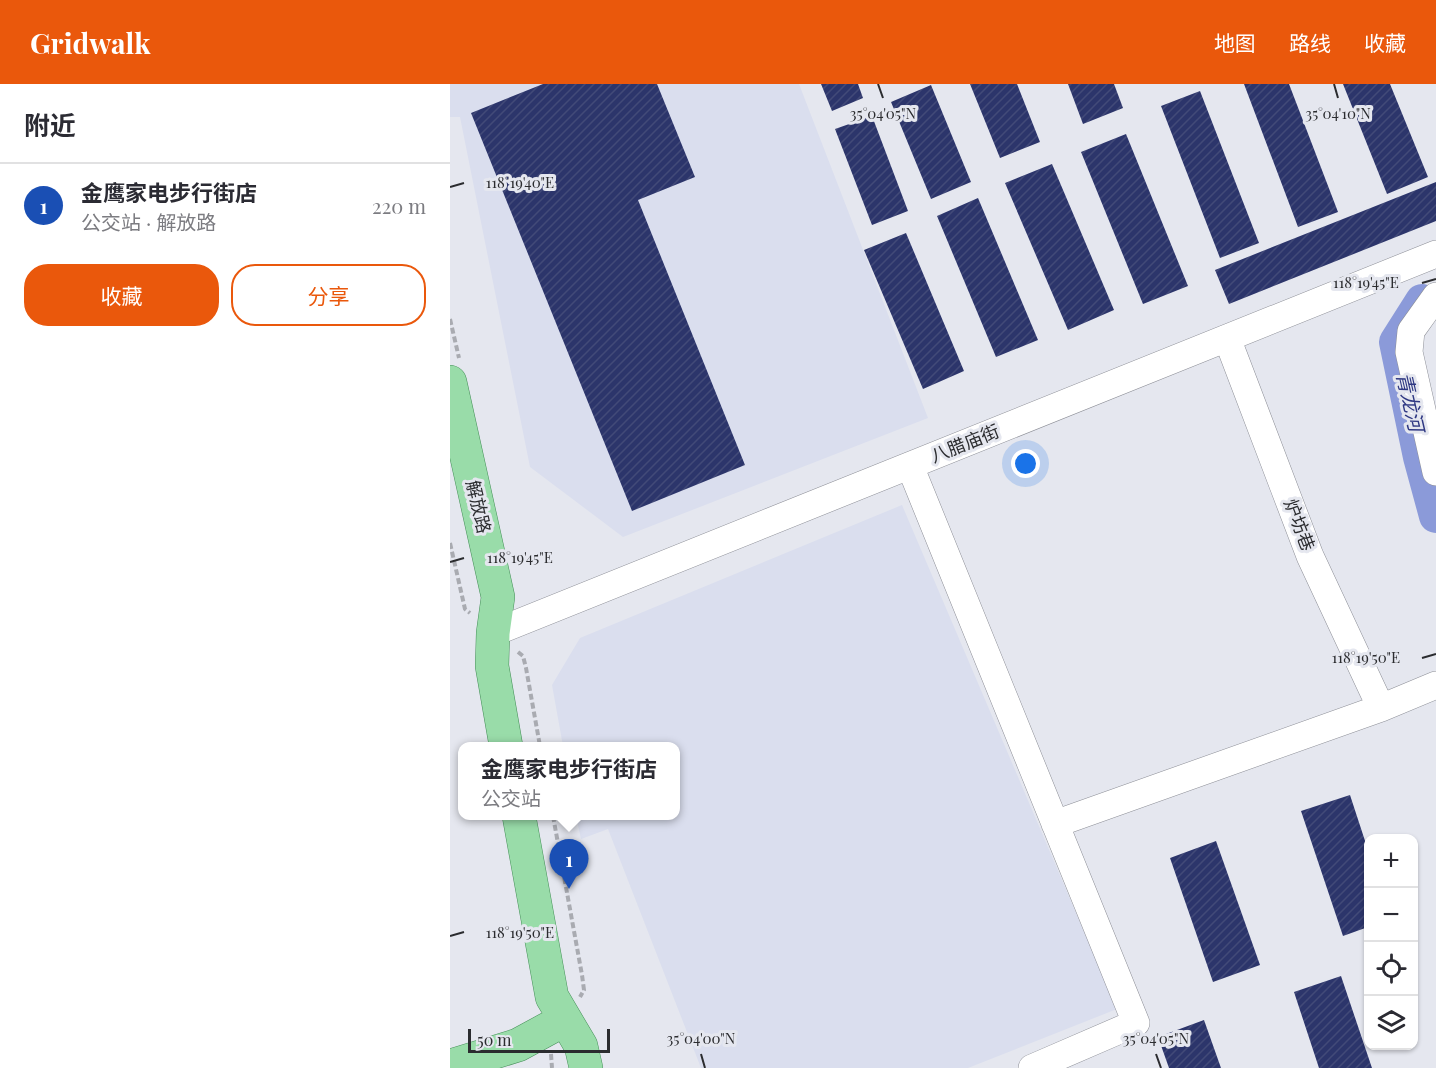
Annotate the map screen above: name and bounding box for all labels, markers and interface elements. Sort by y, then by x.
text: Gridwalk [30,24,151,61]
text: 地图 [1214,28,1256,56]
text: 路线 [1289,28,1331,56]
text: 收藏 [1364,28,1406,56]
text: 35°04'05"N [850,103,917,123]
text: 35°04'10"N [1305,103,1371,123]
text: 附近 [24,107,76,142]
text: 118°19'40"E [486,172,554,192]
text: 金鹰家电步行街店 [81,177,257,207]
text: 1 [40,192,47,219]
text: 220 m [372,192,426,219]
text: 公交站 · 解放路 [81,208,216,235]
button: 收藏 [24,264,219,326]
button: 分享 [231,264,426,326]
text: 118°19'45"E [1333,272,1399,292]
water label: 青龙河 [1392,369,1432,438]
street label: 八腊庙街 [927,418,1002,468]
your location [1011,449,1040,478]
street label: 解放路 [461,478,497,536]
street label: 炉坊巷 [1279,495,1321,554]
text: 118°19'45"E [487,547,553,567]
text: 118°19'50"E [1332,647,1400,667]
popup [458,742,680,820]
text: 金鹰家电步行街店 [481,753,657,783]
text: 公交站 [481,784,541,811]
map controls [1364,834,1418,1050]
button: + [1364,834,1418,888]
pin: 1 [550,840,588,889]
button: − [1364,888,1418,942]
text: 118°19'50"E [486,922,554,942]
button: locate [1364,942,1418,996]
button: layers [1364,996,1418,1050]
scale bar [468,1026,610,1054]
text: 35°04'00"N [667,1028,736,1048]
text: 35°04'05"N [1123,1028,1190,1048]
text: 50 m [477,1029,511,1050]

